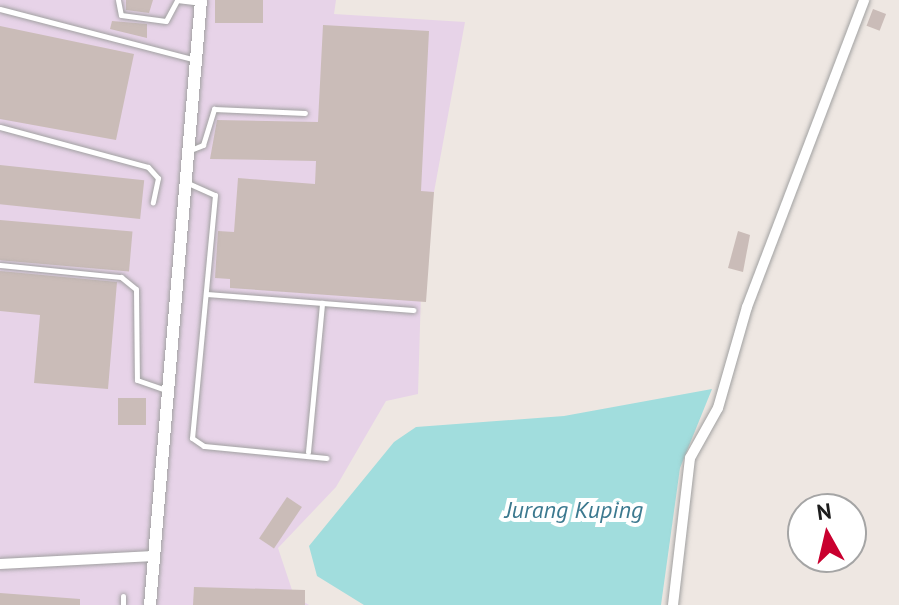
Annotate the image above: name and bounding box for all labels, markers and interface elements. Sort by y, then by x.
north arrow [787,493,867,573]
water label: Jurang Kuping [505,496,643,524]
text: N [815,496,833,526]

